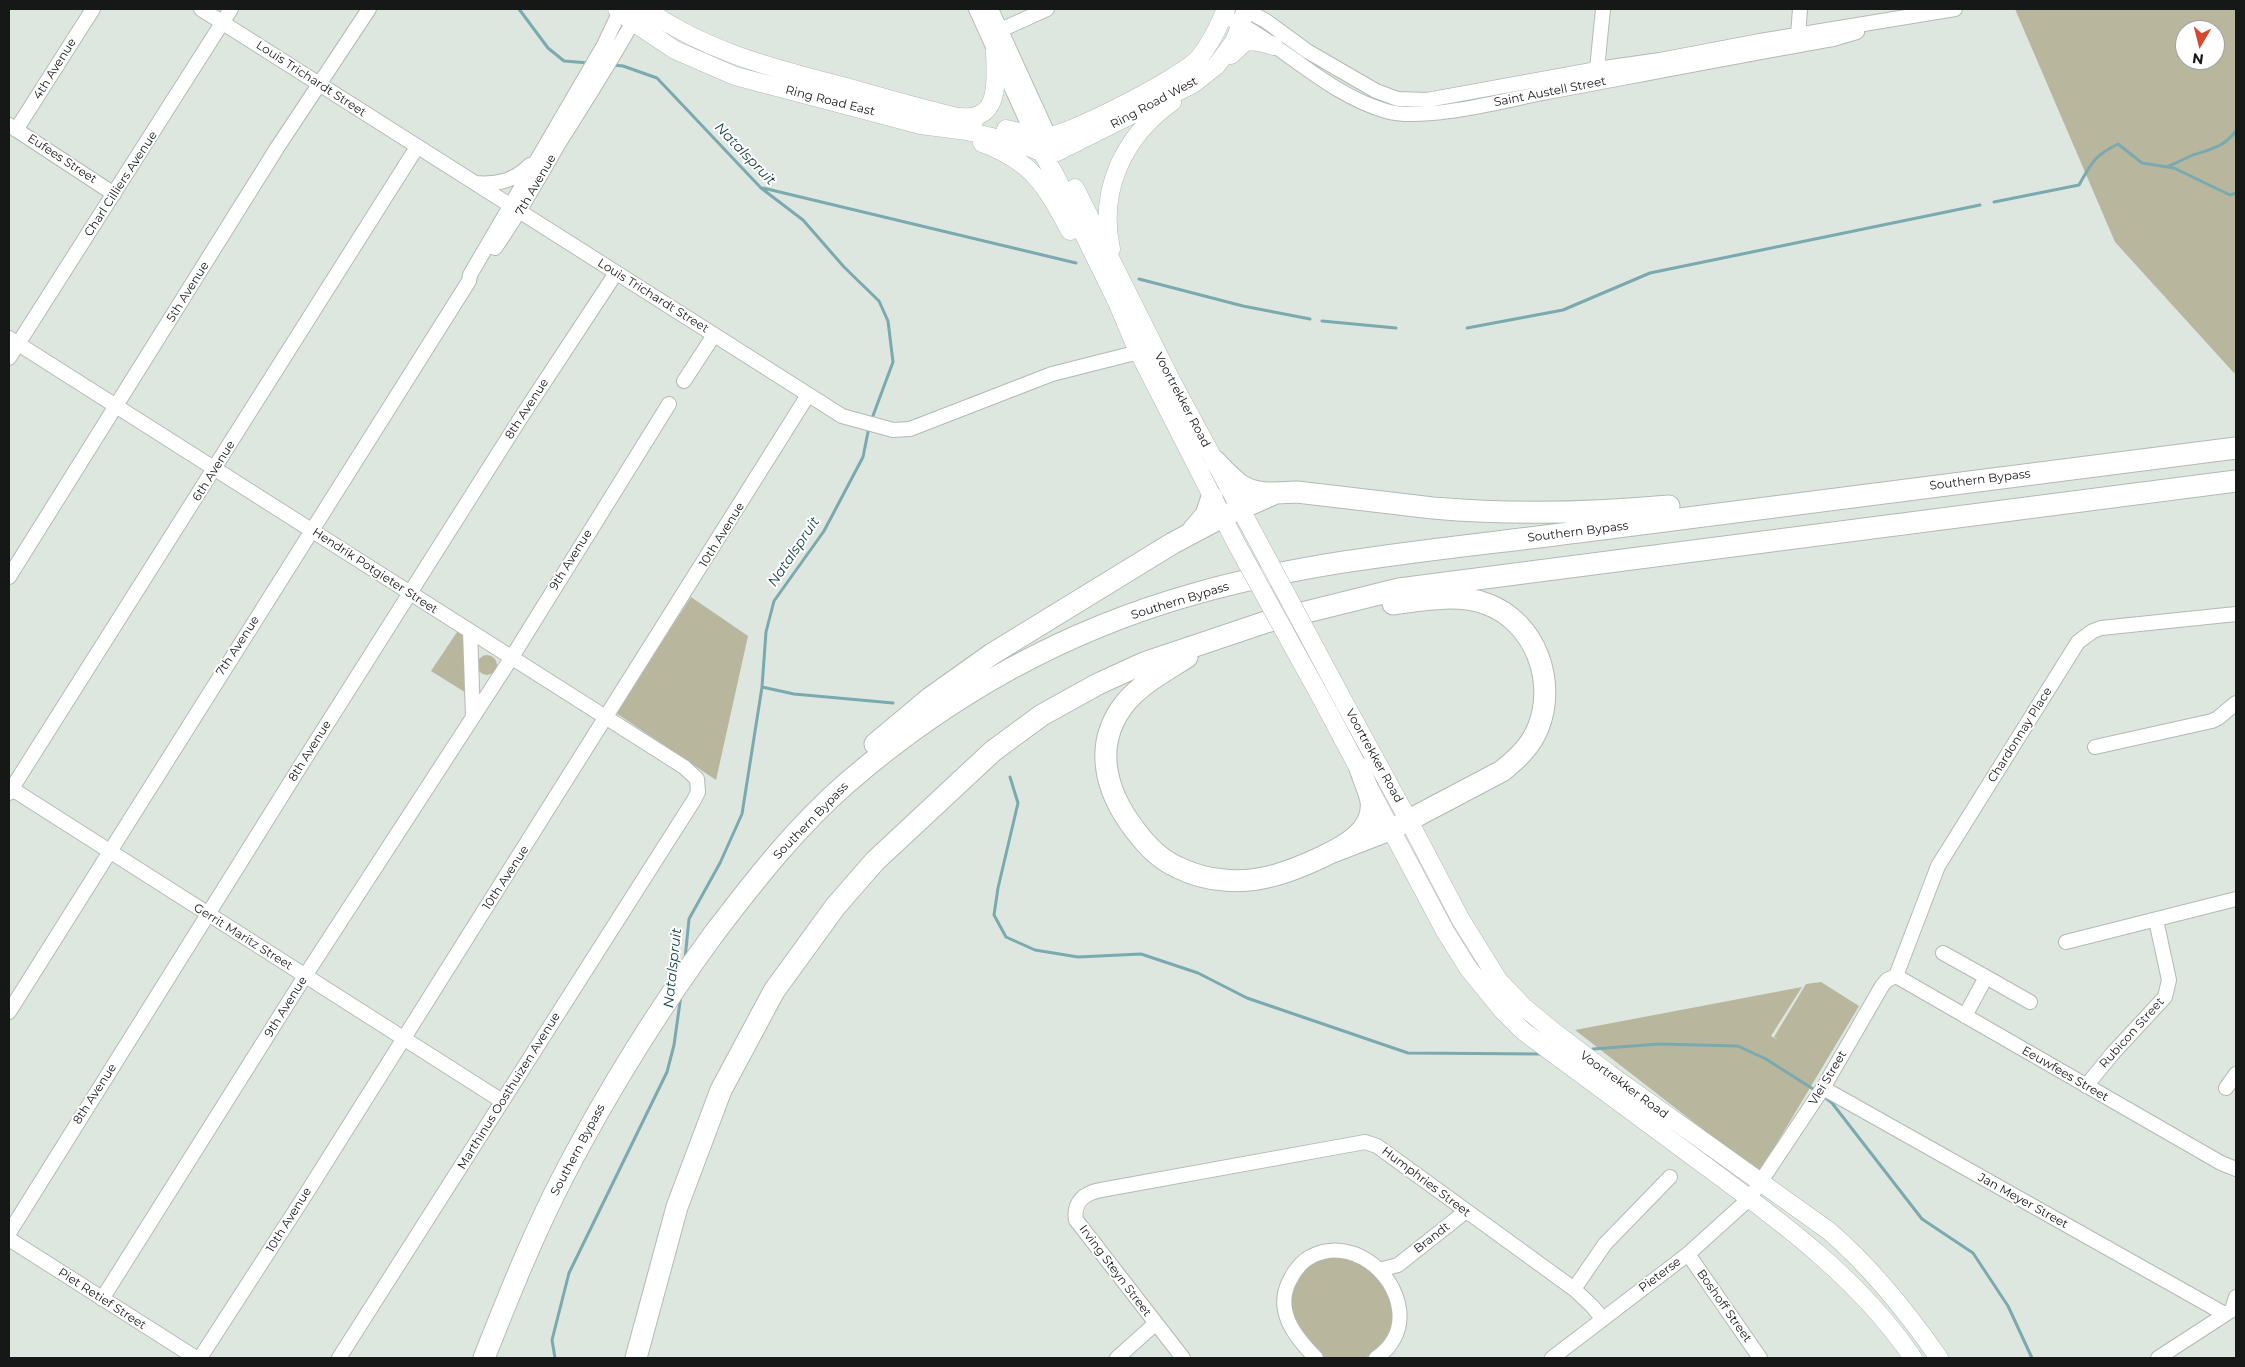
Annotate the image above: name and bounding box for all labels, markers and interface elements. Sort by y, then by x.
north arrow [2175,20,2225,70]
street label: 4th Avenue [31,36,79,102]
street label: Louis Trichardt Street [253,38,369,120]
text: N [2191,49,2205,69]
street label: Ring Road West [1108,74,1200,132]
street label: Saint Austell Street [1493,74,1607,110]
street label: Ring Road East [784,83,876,119]
water label: Natalspruit [711,119,779,189]
street label: Charl Cilliers Avenue [82,129,160,239]
street label: Eufees Street [25,131,99,187]
street label: 7th Avenue [513,152,559,218]
street label: Louis Trichardt Street [595,256,711,336]
street label: 5th Avenue [164,259,212,325]
street label: Voortrekker Road [1151,350,1213,450]
street label: 8th Avenue [502,376,552,442]
street label: 6th Avenue [190,438,238,504]
street label: Southern Bypass [1929,467,2031,493]
street label: 10th Avenue [696,500,748,570]
water label: Natalspruit [765,514,823,590]
street label: Southern Bypass [1527,519,1629,545]
street label: Hendrik Potgieter Street [309,525,441,617]
street label: 9th Avenue [547,527,595,593]
street label: Southern Bypass [1129,579,1231,623]
street label: 7th Avenue [213,613,263,679]
street label: Chardonnay Place [1985,685,2055,785]
street label: Voortrekker Road [1342,706,1406,806]
street label: 8th Avenue [286,718,334,784]
street label: Southern Bypass [771,779,851,863]
street label: 10th Avenue [480,843,532,913]
street label: Gerrit Maritz Street [191,901,295,973]
water label: Natalspruit [660,927,686,1009]
street label: 9th Avenue [262,974,310,1040]
street label: Rubicon Street [2097,995,2167,1071]
street label: Marthinus Oosthuizen Avenue [455,1010,563,1172]
street label: Eeuwfees Street [2019,1043,2111,1105]
street label: Voortrekker Road [1577,1048,1671,1122]
street label: Vlei Street [1806,1048,1850,1108]
street label: 8th Avenue [70,1061,120,1127]
street label: Southern Bypass [548,1102,608,1198]
street label: Humphries Street [1379,1144,1473,1220]
street label: Jan Meyer Street [1975,1170,2071,1232]
street label: 10th Avenue [263,1185,315,1255]
street label: Brandt [1411,1220,1453,1256]
street label: Irving Steyn Street [1076,1222,1154,1320]
street label: Pieterse [1636,1255,1684,1295]
street label: Piet Retief Street [55,1265,149,1333]
street label: Boshoff Street [1694,1267,1754,1345]

